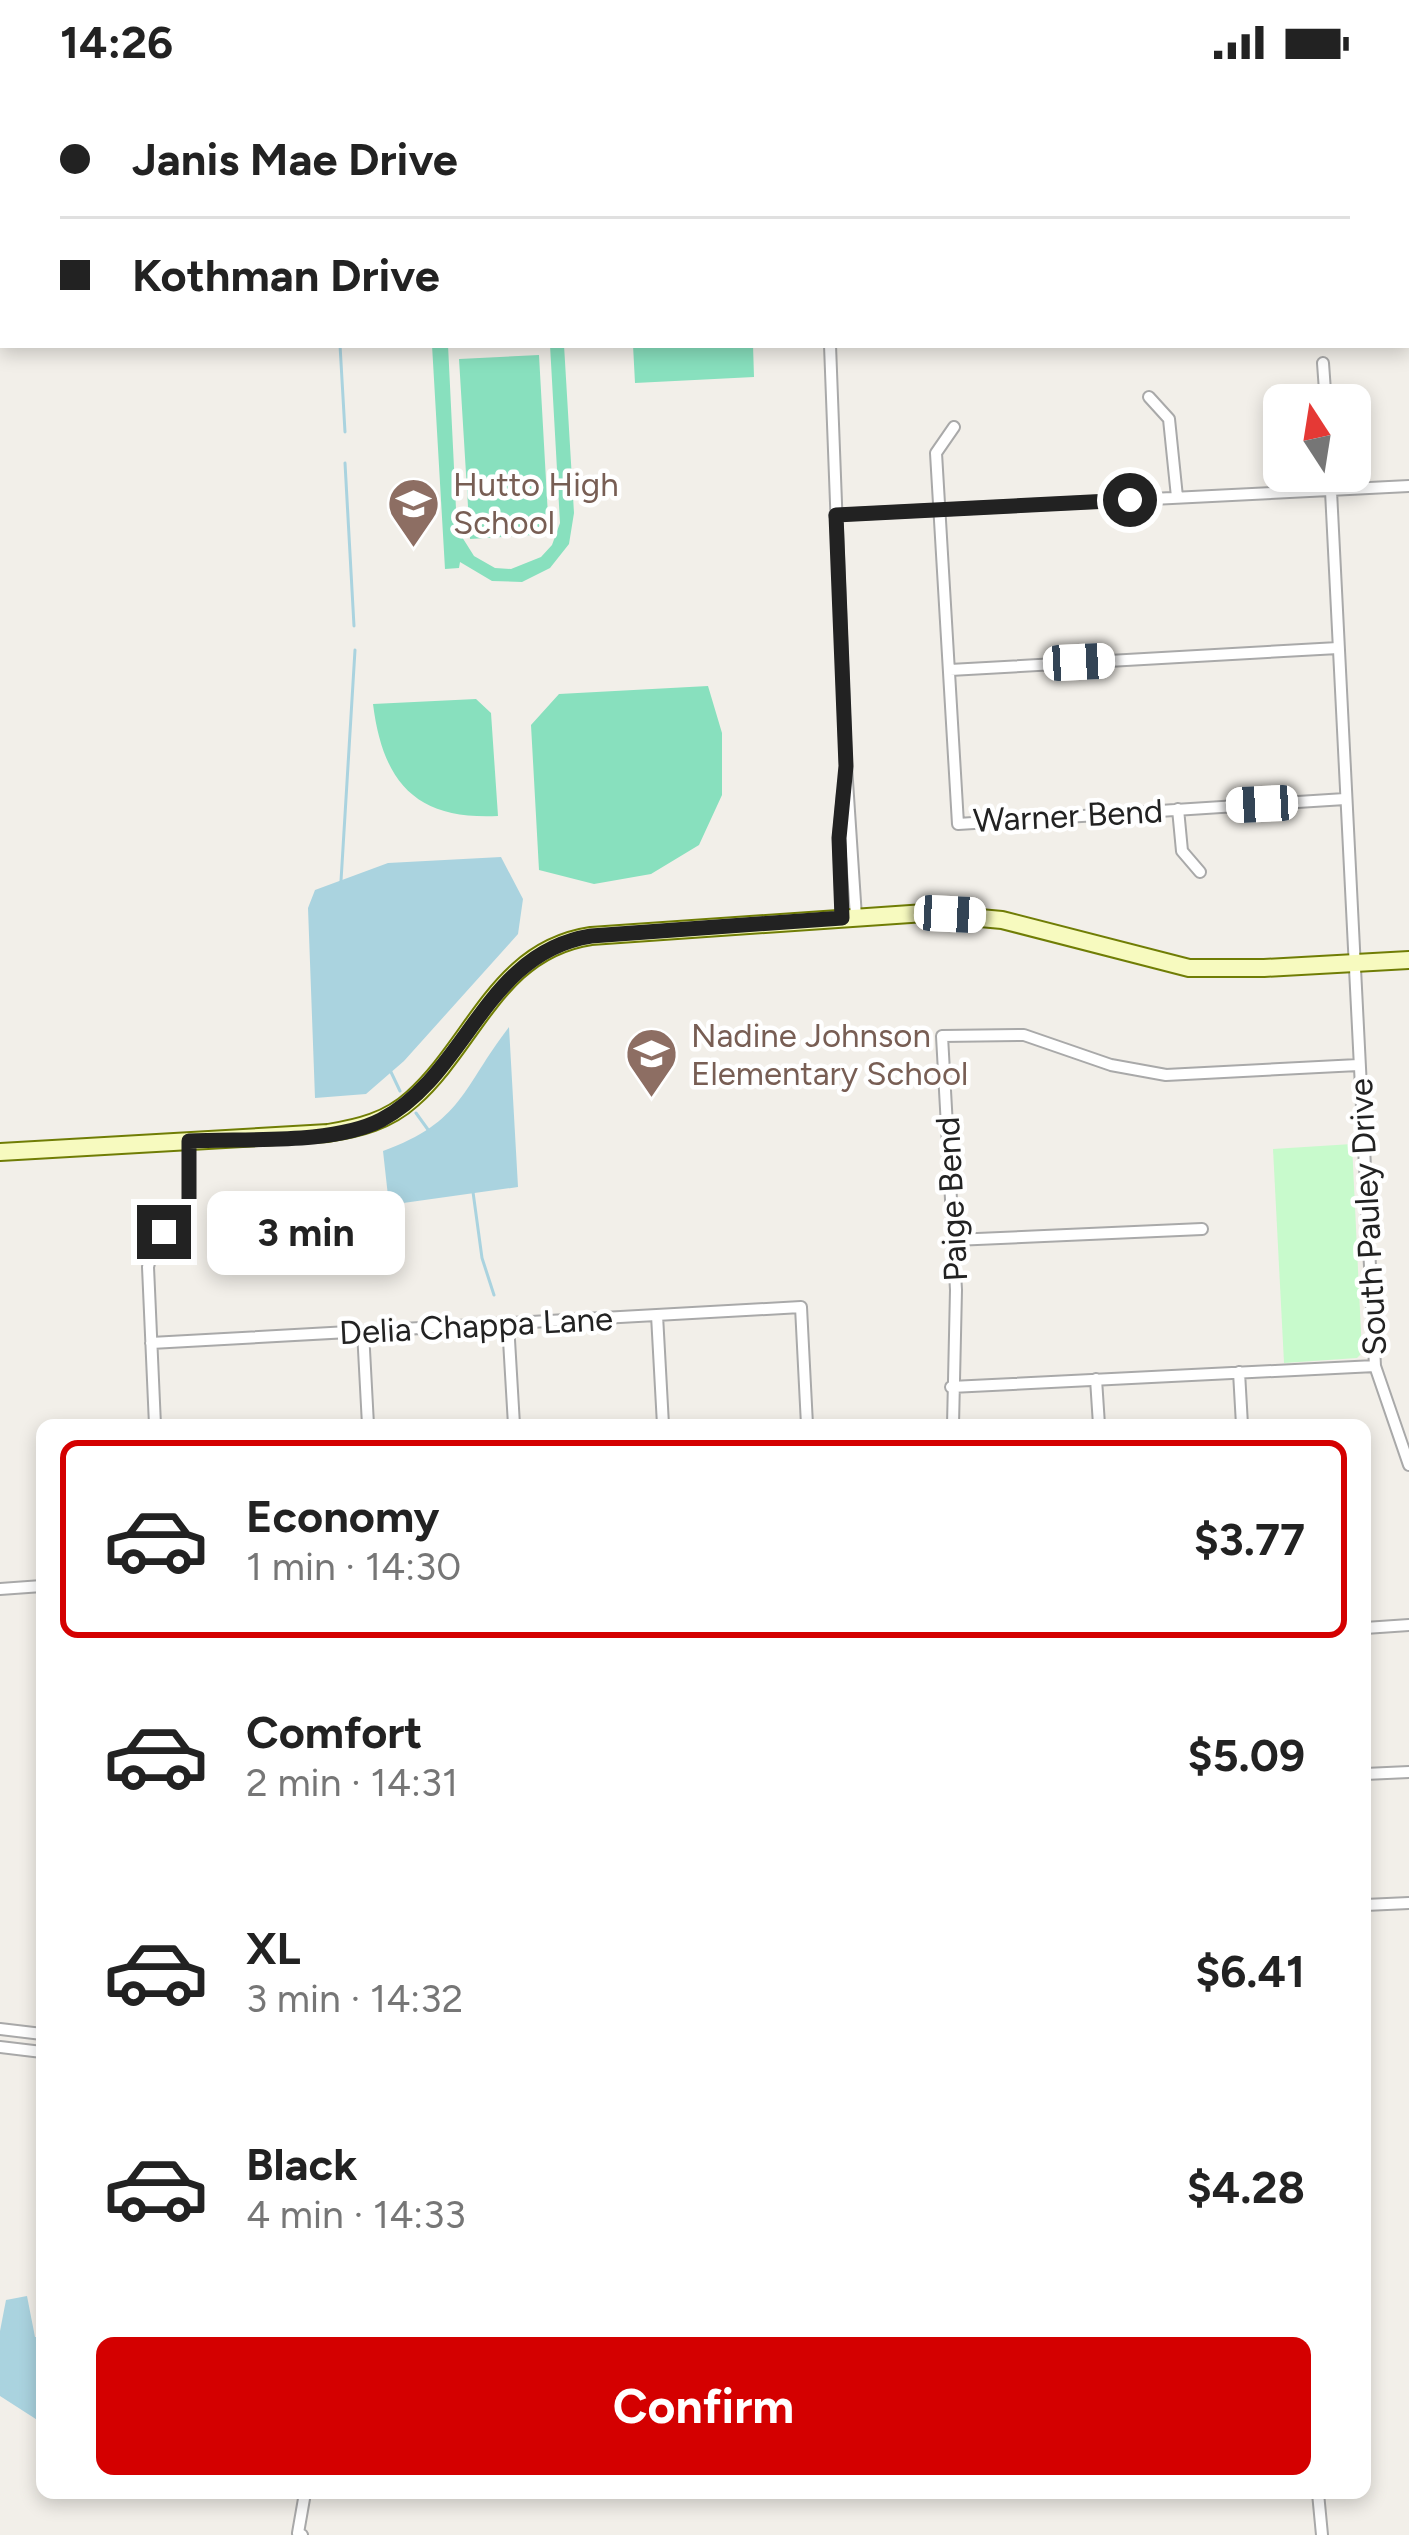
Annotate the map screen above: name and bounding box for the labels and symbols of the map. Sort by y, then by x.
north arrow [1263,384,1371,492]
place label: Hutto High School [453,465,619,542]
route start [1103,473,1157,527]
school or university icon: Hutto High School [386,475,442,549]
car [1042,642,1116,682]
car [1225,784,1299,824]
street label: Warner Bend [972,791,1164,840]
car [913,894,987,934]
place label: Nadine Johnson Elementary School [691,1016,968,1093]
school or university icon: Nadine Johnson Elementary School [624,1026,680,1100]
street label: South Pauley Drive [1341,1077,1394,1357]
street label: Paige Bend [928,1116,975,1282]
callout: 3 min [206,1190,404,1274]
route end [137,1205,191,1259]
street label: Delia Chappa Lane [338,1299,614,1352]

